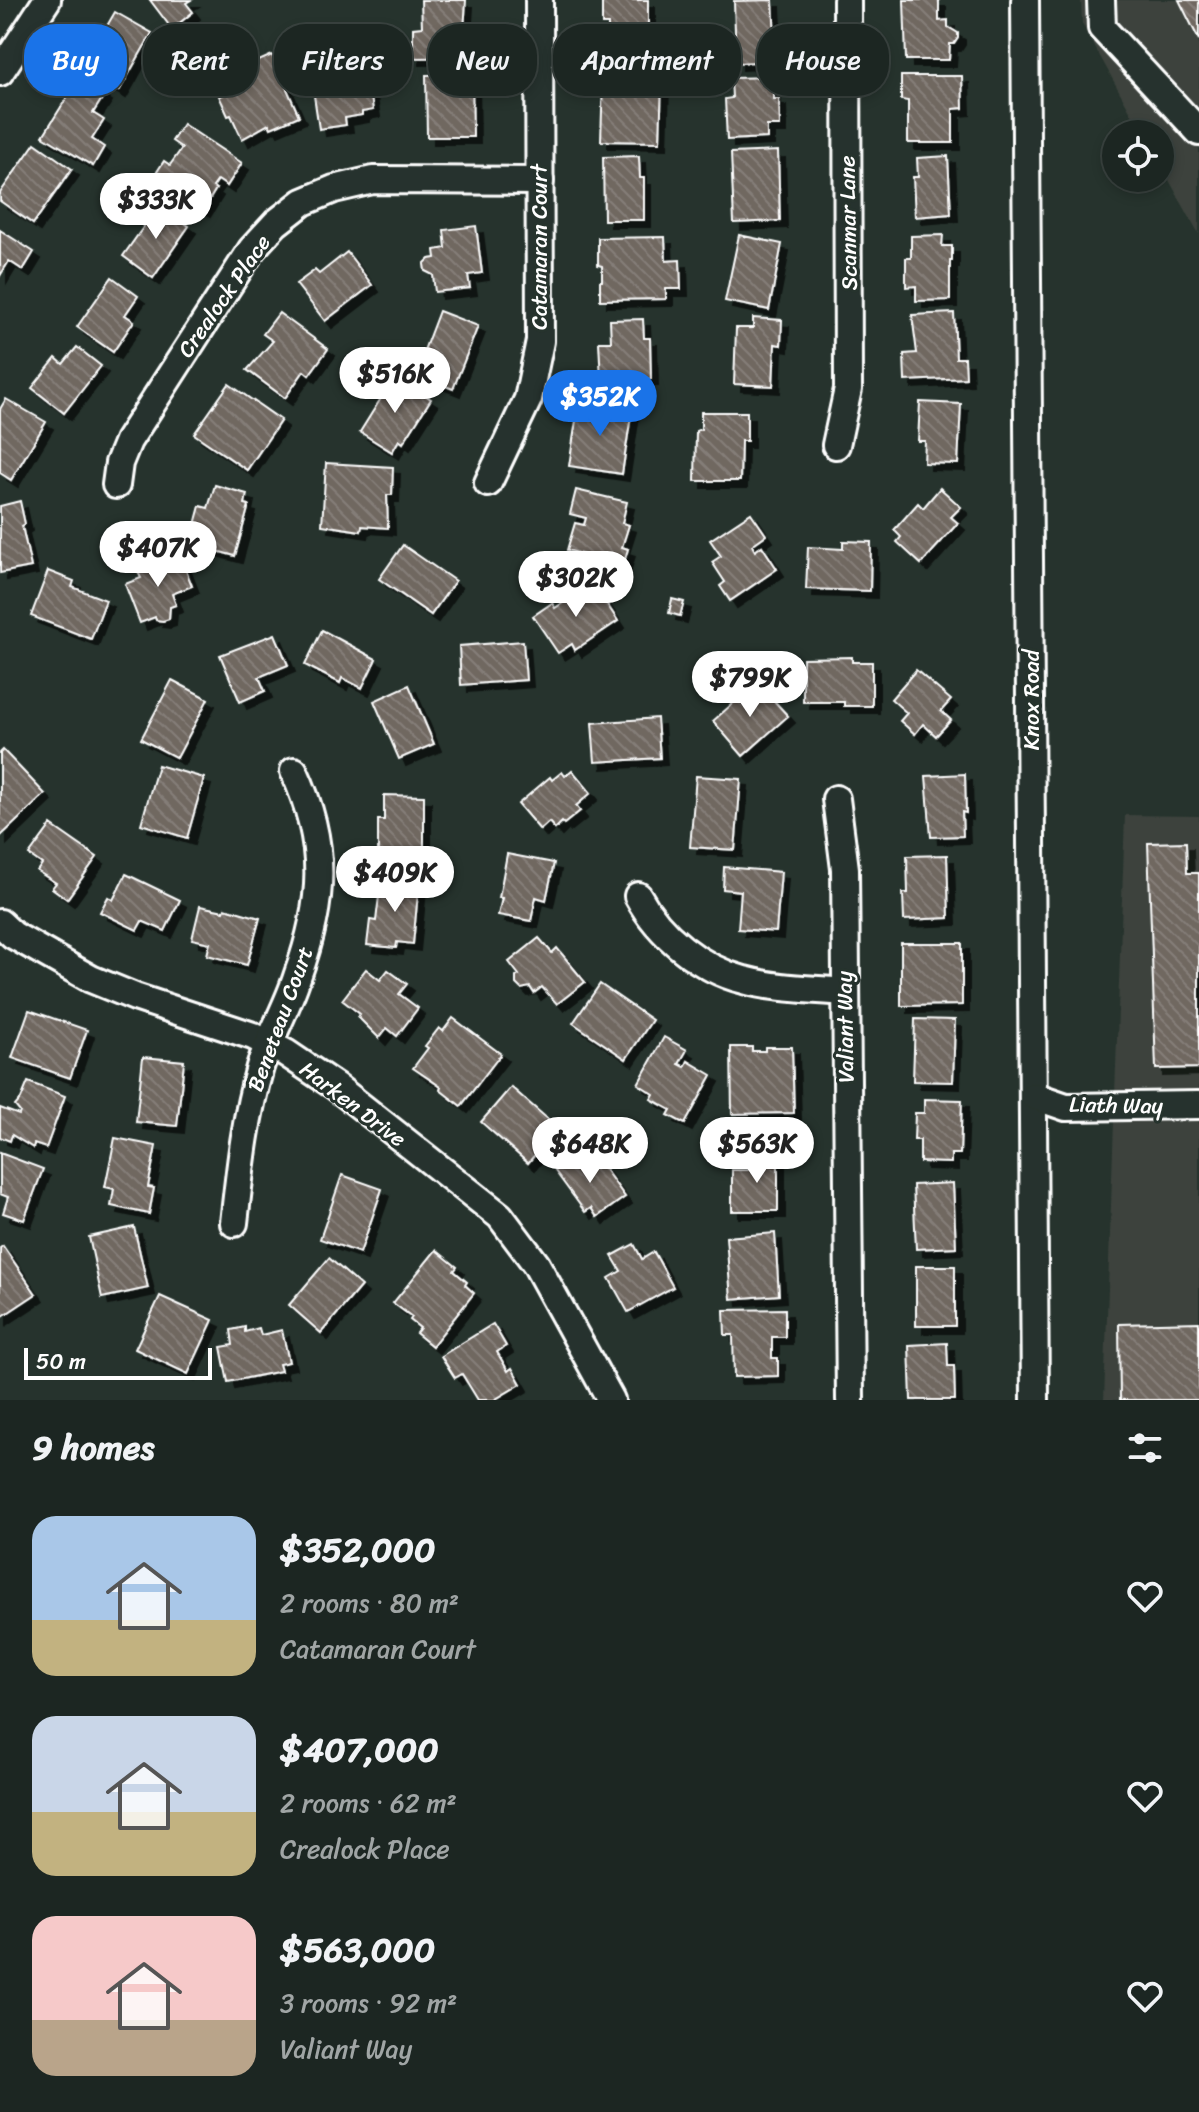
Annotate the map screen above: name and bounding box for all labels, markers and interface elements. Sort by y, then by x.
chip: Buy [24,24,127,96]
chip: Rent [143,24,258,96]
chip: Filters [274,24,412,96]
chip: New [428,24,537,96]
chip: Apartment [553,24,741,96]
chip: House [757,24,889,96]
map controls [1102,120,1174,192]
button: locate [1102,120,1174,192]
street label: Scanmar Lane [827,155,869,291]
street label: Catamaran Court [520,163,559,330]
pin: $333K [100,173,212,241]
text: $333K [118,176,194,222]
street label: Crealock Place [167,226,281,366]
pin: $516K [339,347,451,415]
text: $516K [357,350,433,396]
pin: $352K [544,370,656,438]
text: $352K [561,373,639,419]
pin: $407K [102,521,214,589]
text: $407K [118,524,198,570]
pin: $302K [520,551,632,619]
text: $302K [536,554,616,600]
street label: Knox Road [1012,648,1051,750]
pin: $799K [694,651,806,719]
text: $799K [710,654,790,700]
pin: $409K [339,846,451,914]
text: $409K [354,849,436,895]
street label: Beneteau Court [236,940,324,1097]
street label: Valiant Way [825,970,865,1083]
street label: Harken Drive [291,1050,415,1158]
street label: Liath Way [1069,1085,1164,1125]
pin: $648K [534,1117,646,1185]
pin: $563K [701,1117,813,1185]
text: $648K [550,1120,630,1166]
text: $563K [718,1120,796,1166]
text: 50 m [36,1342,86,1381]
scale bar [24,1344,212,1380]
text: 9 homes [32,1418,154,1478]
icon: filters [1123,1426,1167,1470]
text: $352,000 [280,1520,436,1580]
icon: home [96,1548,192,1644]
icon: heart [1123,1574,1167,1618]
text: 2 rooms · 80 m² [280,1580,459,1626]
text: Catamaran Court [280,1626,476,1672]
text: $407,000 [280,1720,439,1780]
icon: home [96,1748,192,1844]
icon: heart [1123,1774,1167,1818]
text: 2 rooms · 62 m² [280,1780,457,1826]
text: Crealock Place [280,1826,450,1872]
text: $563,000 [280,1920,435,1980]
icon: home [96,1948,192,2044]
icon: heart [1123,1974,1167,2018]
text: 3 rooms · 92 m² [280,1980,457,2026]
text: Valiant Way [280,2026,412,2072]

